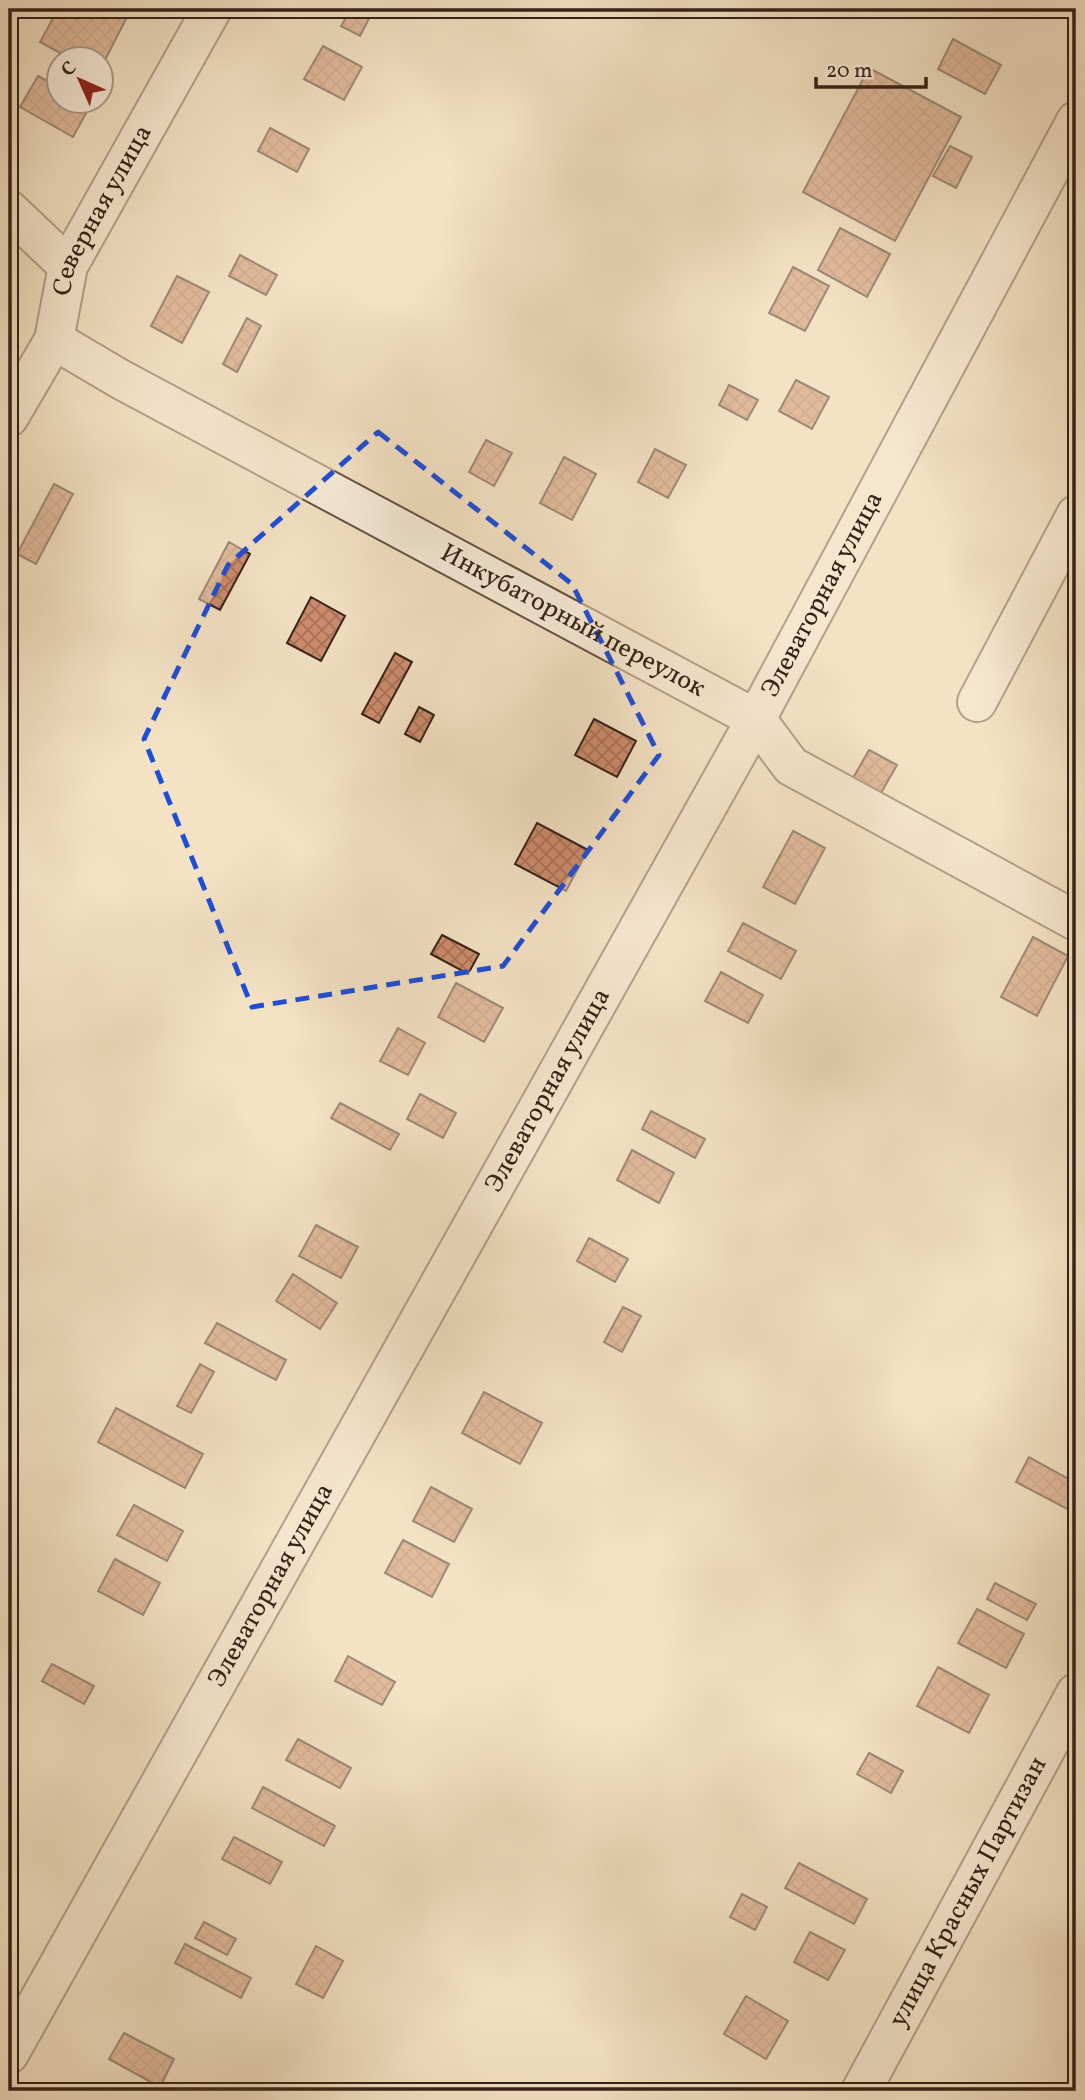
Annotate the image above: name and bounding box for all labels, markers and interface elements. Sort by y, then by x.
north arrow [46,46,116,116]
scale bar [816,46,926,90]
text: С [56,56,83,83]
text: 20 m [826,57,872,86]
street label: Северная улица [45,119,161,299]
street label: Элеваторная улица [753,485,892,704]
street label: Инкубаторный переулок [434,535,712,707]
street label: Элеваторная улица [477,982,620,1199]
street label: Элеваторная улица [200,1477,343,1694]
street label: улица Красных Партизан [881,1750,1056,2034]

